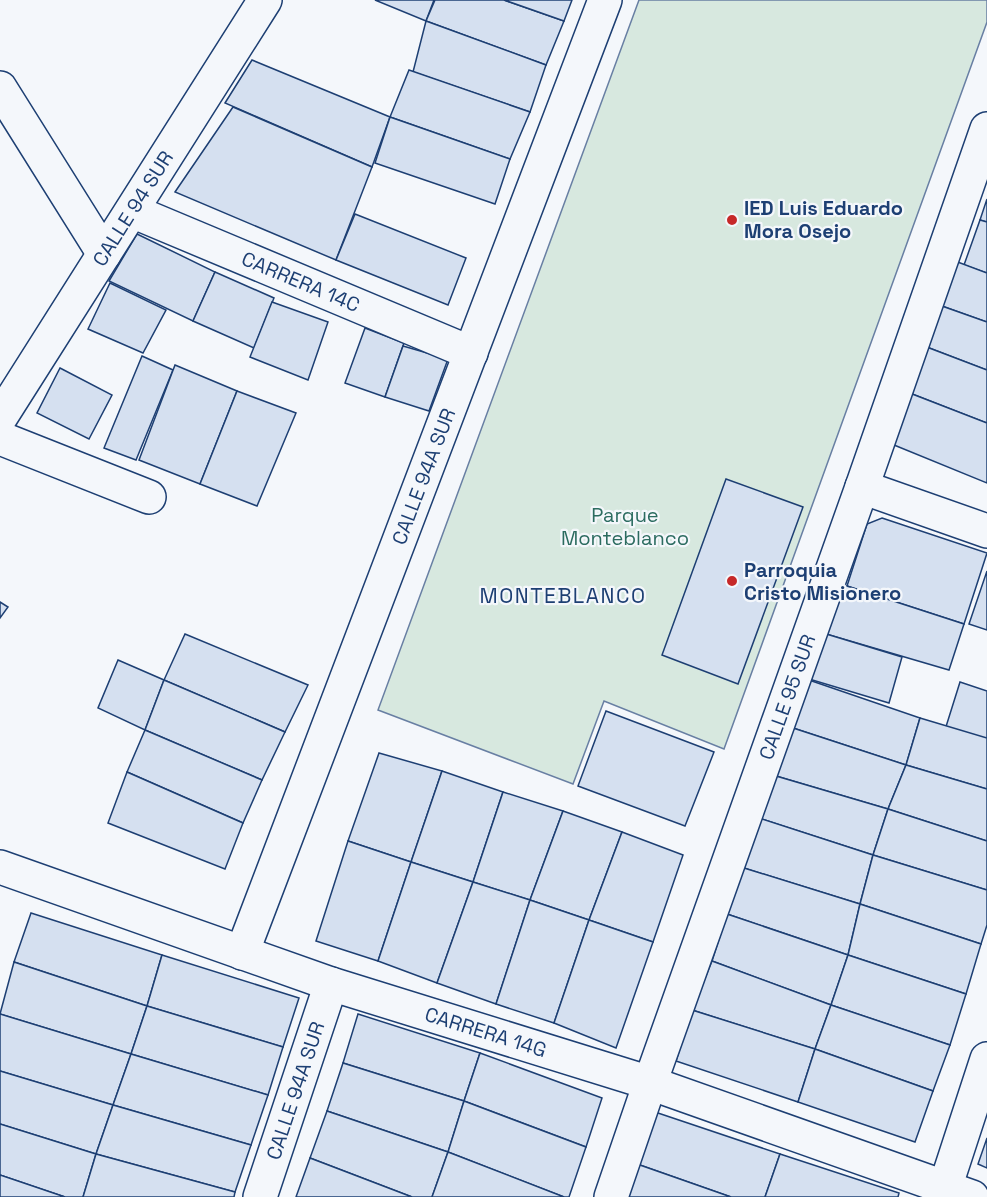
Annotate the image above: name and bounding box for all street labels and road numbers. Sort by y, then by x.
street label: CALLE 94 SUR [87,146,179,271]
street label: CARRERA 14C [238,245,364,318]
street label: CALLE 94A SUR [386,404,461,548]
street label: CALLE 95 SUR [753,631,821,763]
street label: CARRERA 14G [422,1001,550,1063]
street label: CALLE 94A SUR [260,1018,331,1163]

